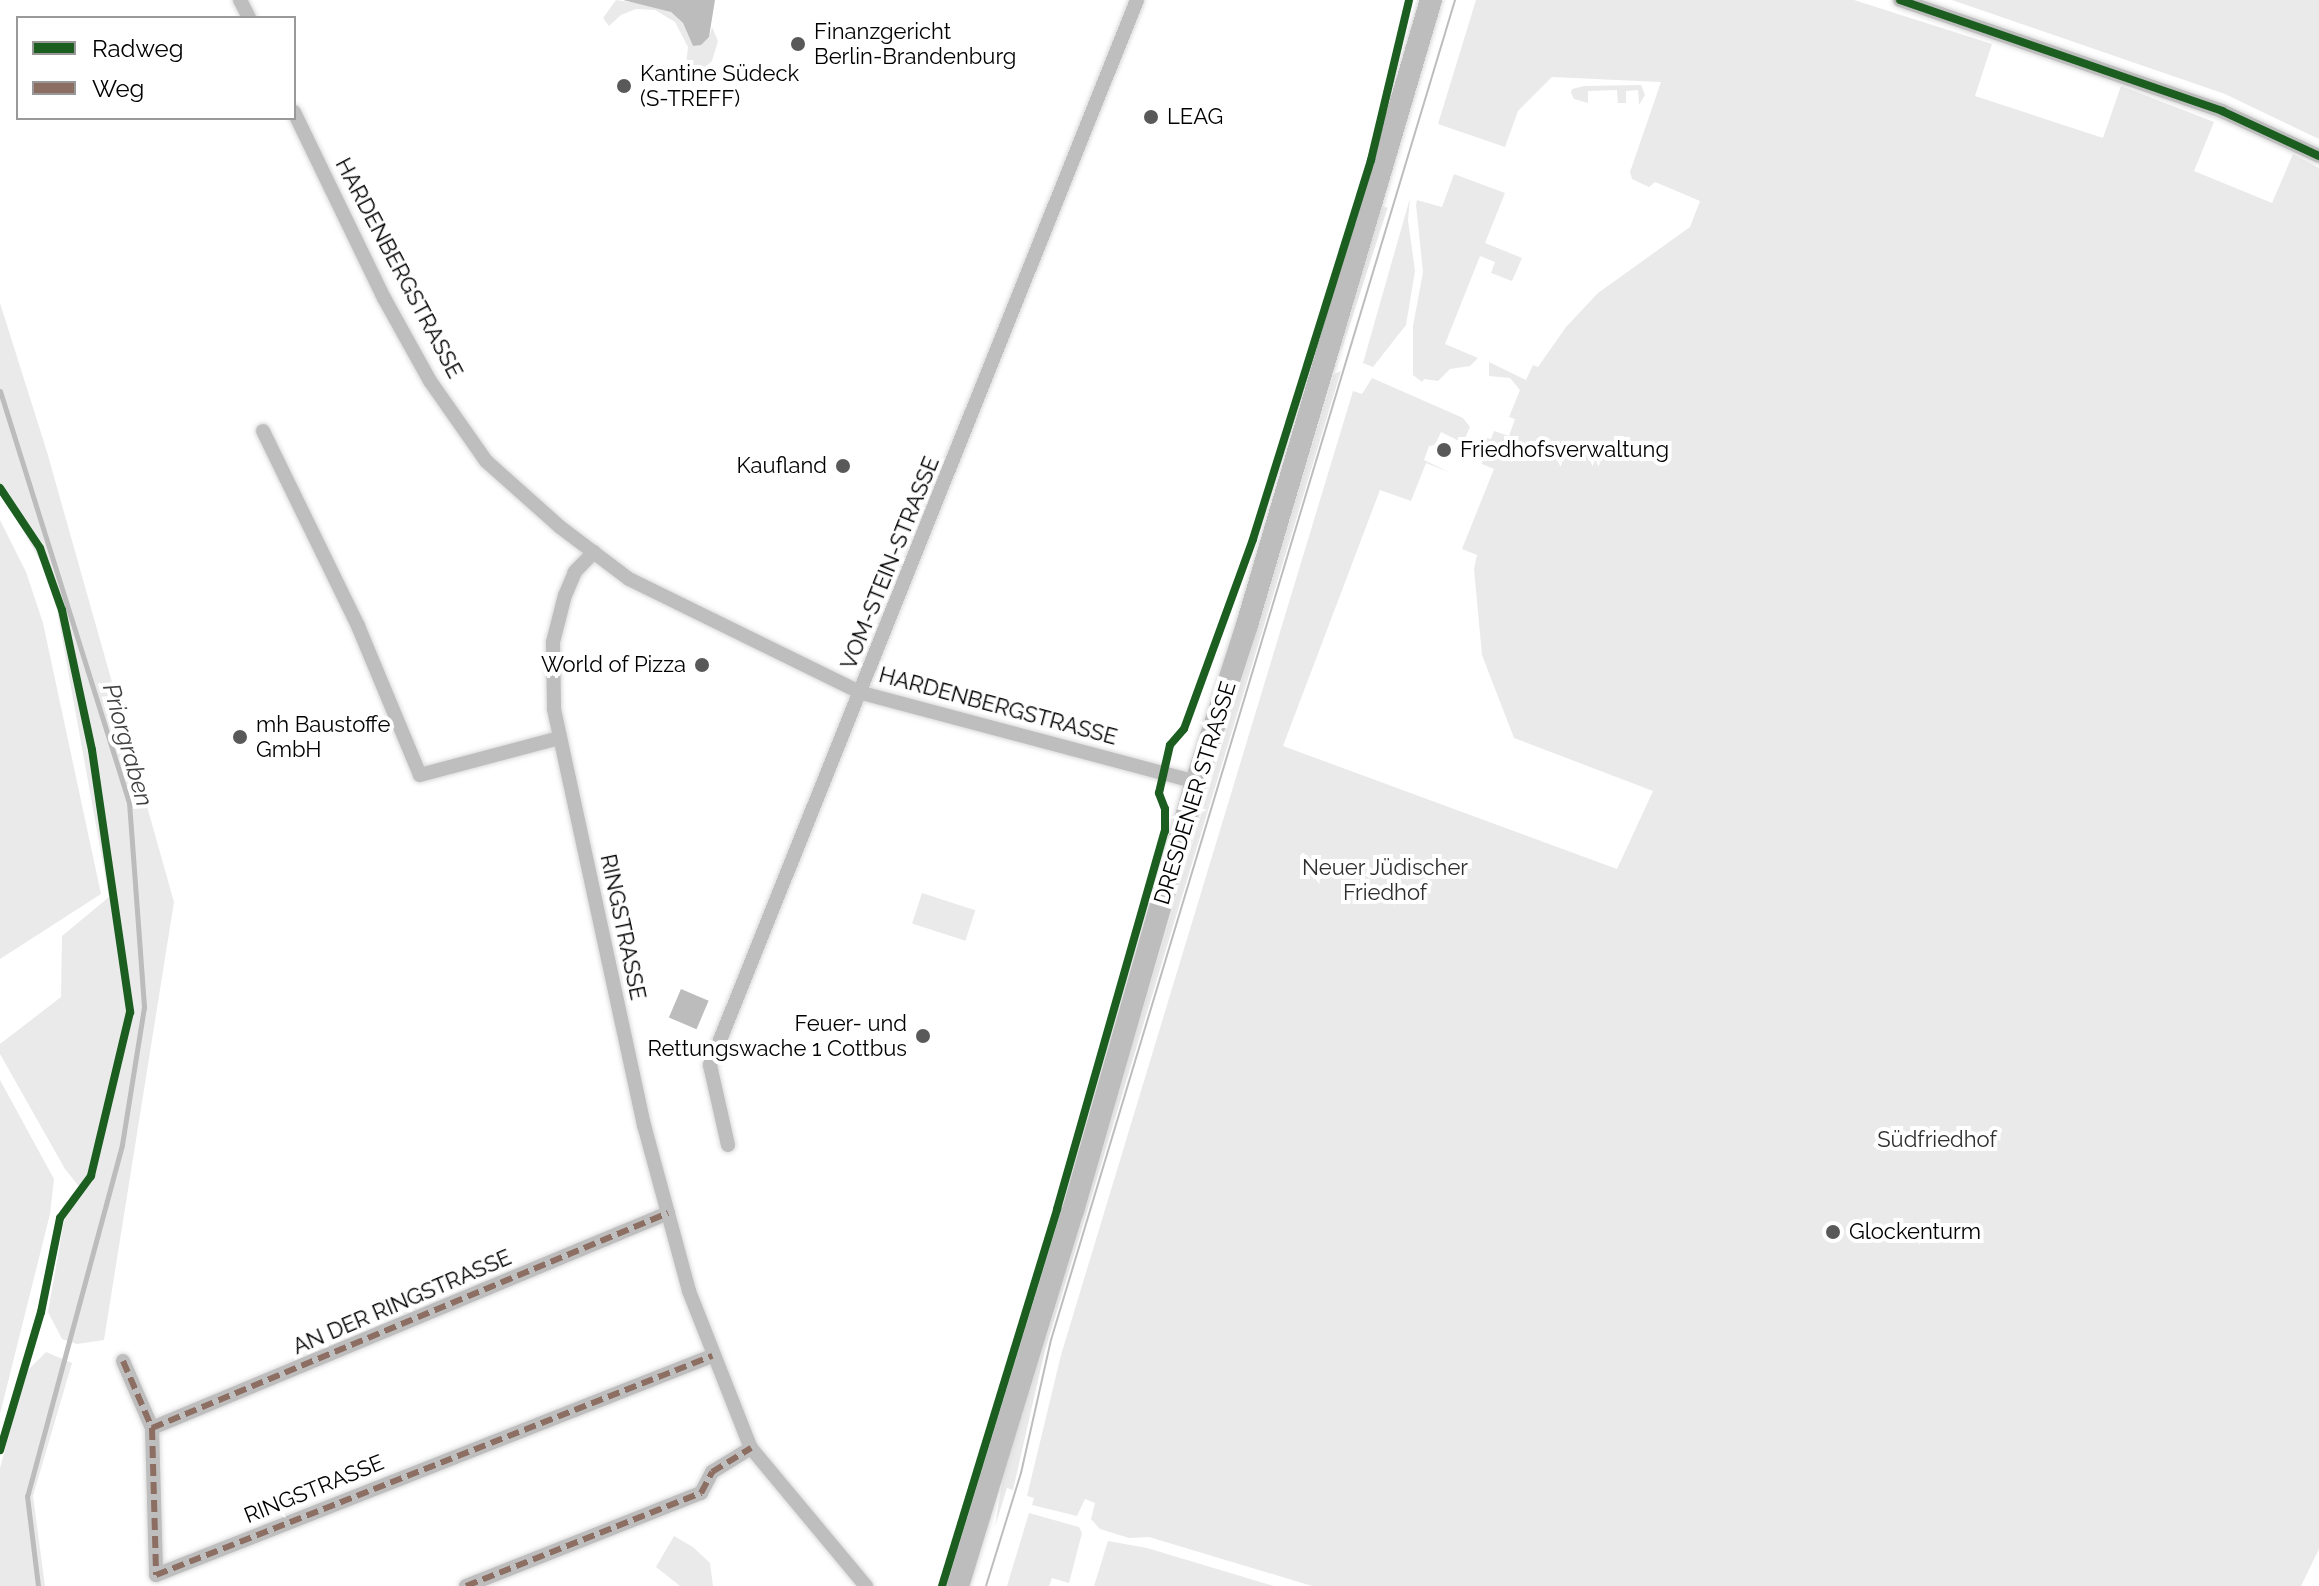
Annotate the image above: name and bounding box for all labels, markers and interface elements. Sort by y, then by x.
legend [16,16,296,120]
place label: Finanzgericht Berlin-Brandenburg [814,18,1016,70]
text: Radweg [92,34,184,63]
marker: Finanzgericht Berlin-Brandenburg [789,35,807,53]
place label: Kantine Südeck (S-TREFF) [640,60,799,112]
text: Weg [92,74,144,103]
marker: Kantine Südeck (S-TREFF) [615,77,633,95]
place label: LEAG [1167,104,1223,130]
marker: LEAG [1142,108,1160,126]
street label: HARDENBERGSTRASSE [330,153,468,383]
place label: Friedhofsverwaltung [1460,437,1669,463]
marker: Friedhofsverwaltung [1435,441,1453,459]
place label: Kaufland [736,453,827,479]
street label: VOM-STEIN-STRASSE [835,453,945,673]
marker: Kaufland [834,457,852,475]
place label: World of Pizza [540,652,686,678]
marker: World of Pizza [693,656,711,674]
street label: HARDENBERGSTRASSE [876,661,1120,751]
street label: DRESDENER STRASSE [1148,678,1242,908]
water label: Priorgraben [97,680,159,810]
place label: mh Baustoffe GmbH [256,711,390,762]
marker: mh Baustoffe GmbH [231,728,249,746]
street label: RINGSTRASSE [595,852,651,1002]
park label: Neuer Jüdischer Friedhof [1301,854,1469,906]
place label: Feuer- und Rettungswache 1 Cottbus [647,1010,907,1062]
marker: Feuer- und Rettungswache 1 Cottbus [914,1027,932,1045]
park label: Südfriedhof [1877,1127,1997,1153]
place label: Glockenturm [1849,1219,1981,1245]
marker: Glockenturm [1824,1223,1842,1241]
street label: AN DER RINGSTRASSE [289,1244,515,1360]
street label: RINGSTRASSE [240,1449,388,1529]

